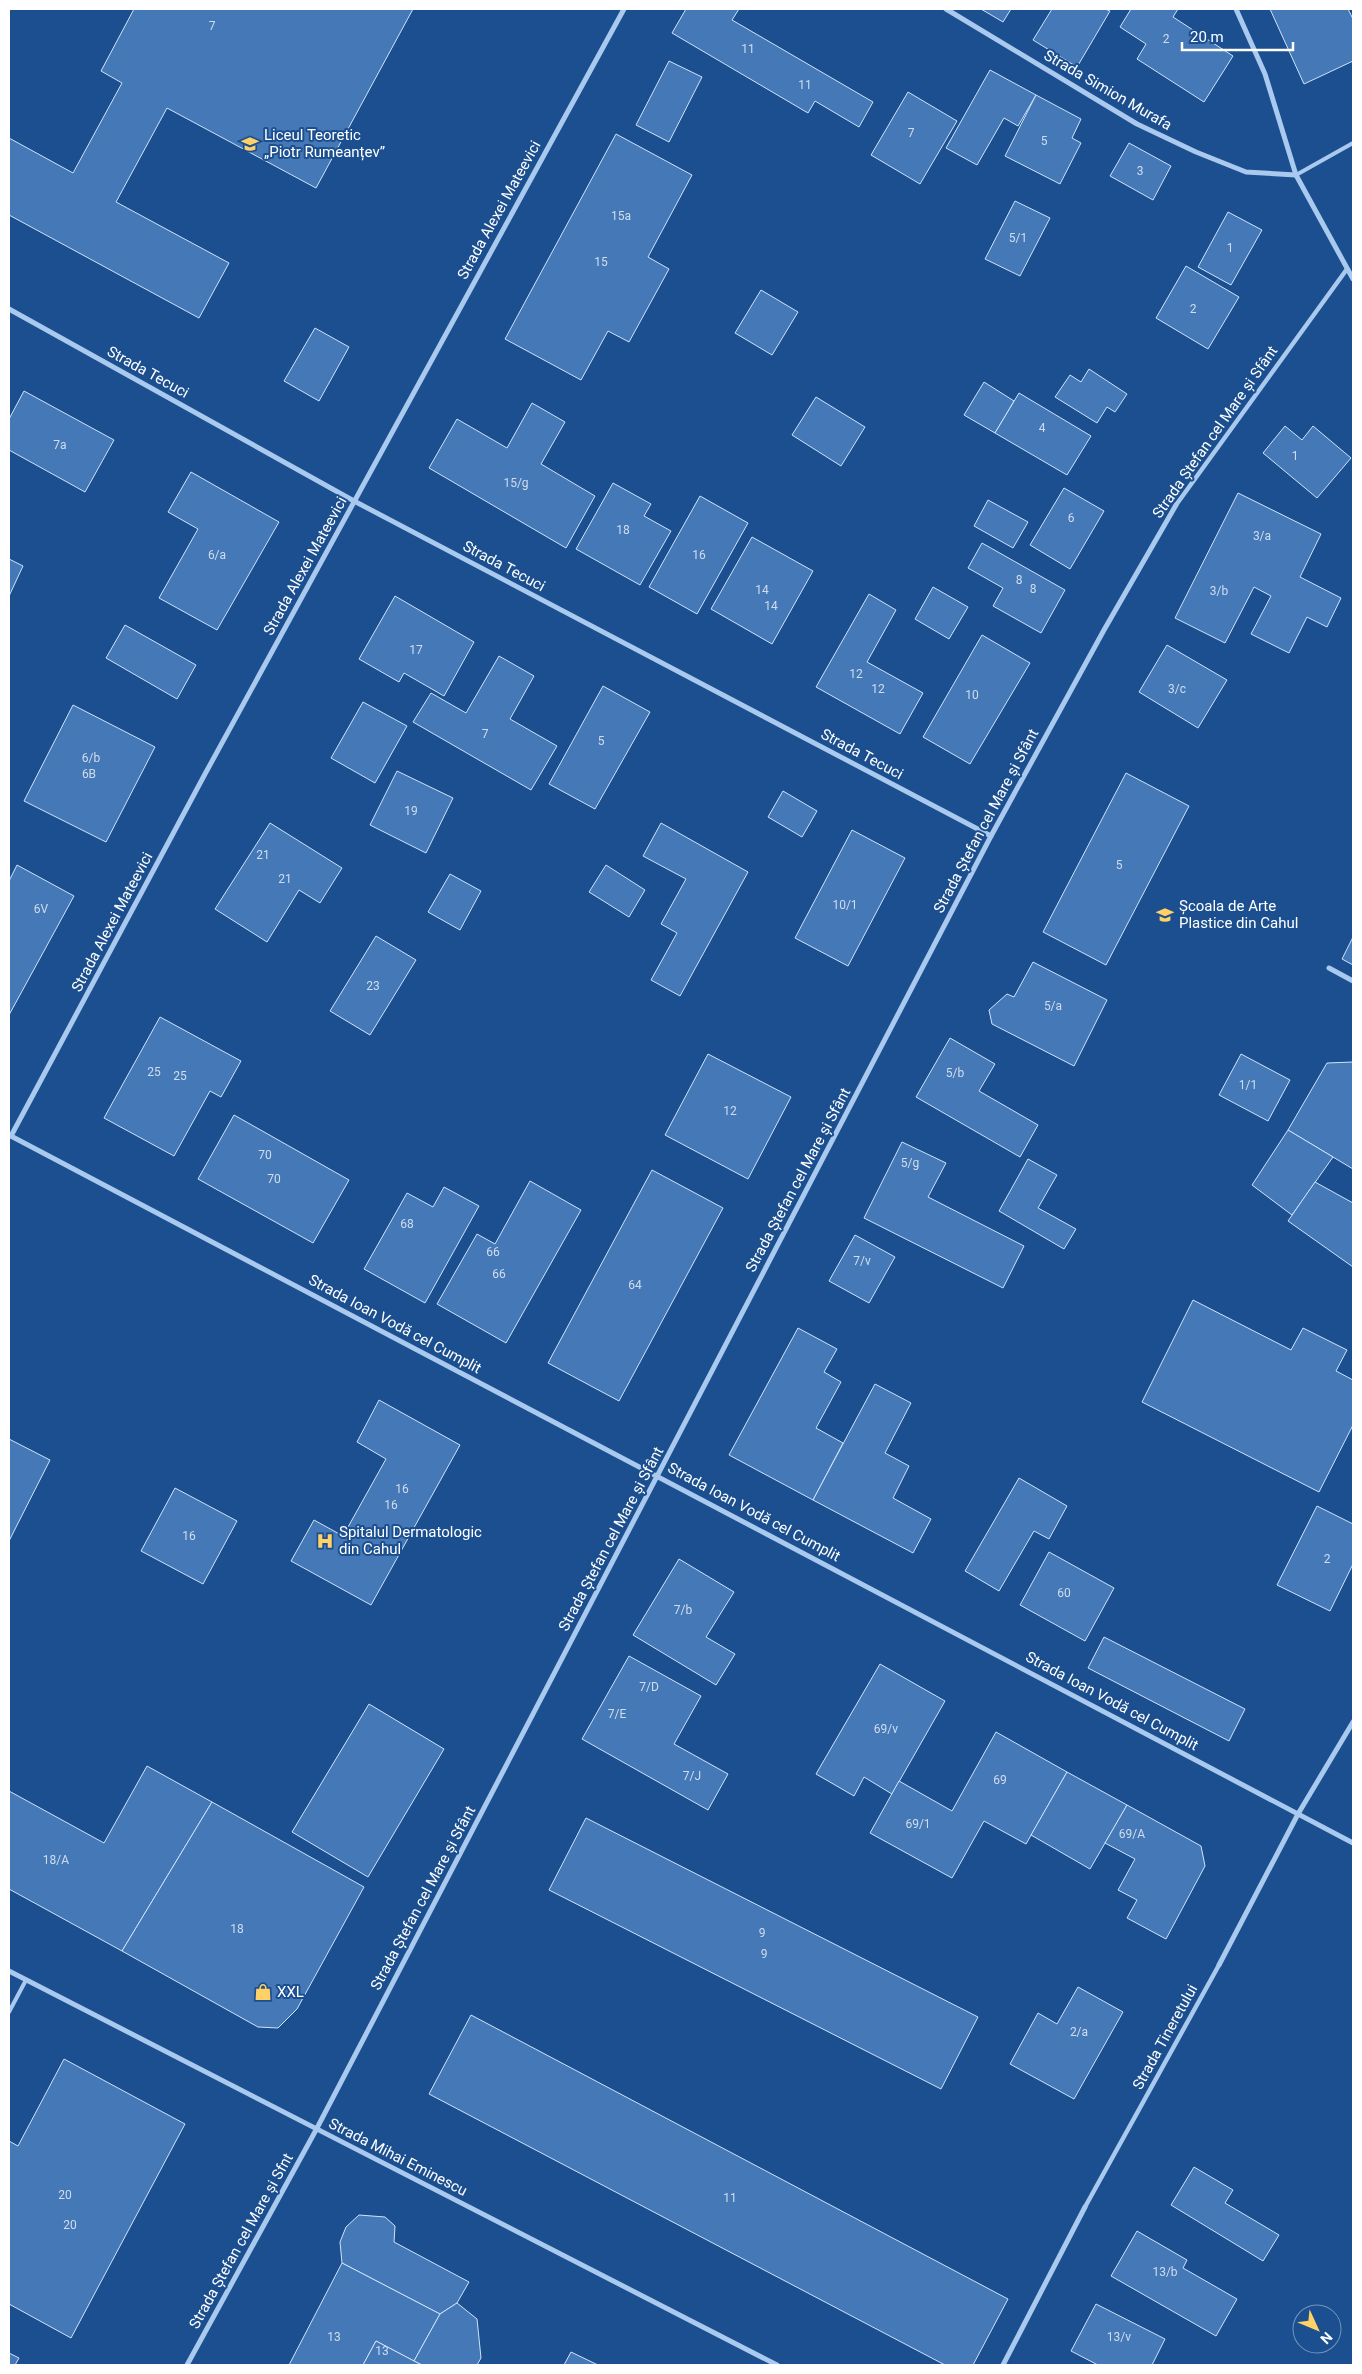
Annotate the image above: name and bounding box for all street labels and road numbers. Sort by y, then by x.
street label: Strada Simion Murafa [1041,46,1175,134]
street label: Strada Alexei Mateevici [453,138,545,282]
street label: Strada Tecuci [104,342,192,402]
street label: Strada Ștefan cel Mare și Sfânt [1149,342,1281,521]
street label: Strada Alexei Mateevici [259,494,351,638]
street label: Strada Tecuci [460,537,548,595]
street label: Strada Tecuci [818,725,906,783]
street label: Strada Ștefan cel Mare și Sfânt [930,726,1042,916]
street label: Strada Alexei Mateevici [68,849,156,995]
street label: Strada Ștefan cel Mare și Sfânt [742,1085,854,1275]
street label: Strada Ioan Vodă cel Cumplit [306,1271,485,1377]
street label: Strada Ștefan cel Mare și Sfânt [555,1444,667,1634]
street label: Strada Ioan Vodă cel Cumplit [665,1459,844,1565]
street label: Strada Ioan Vodă cel Cumplit [1023,1648,1202,1754]
street label: Strada Ștefan cel Mare și Sfânt [367,1803,479,1993]
street label: Strada Tineretului [1129,1981,1201,2093]
street label: Strada Mihai Eminescu [326,2114,470,2200]
street label: Strada Ștefan cel Mare și Sfnt [185,2150,297,2332]

